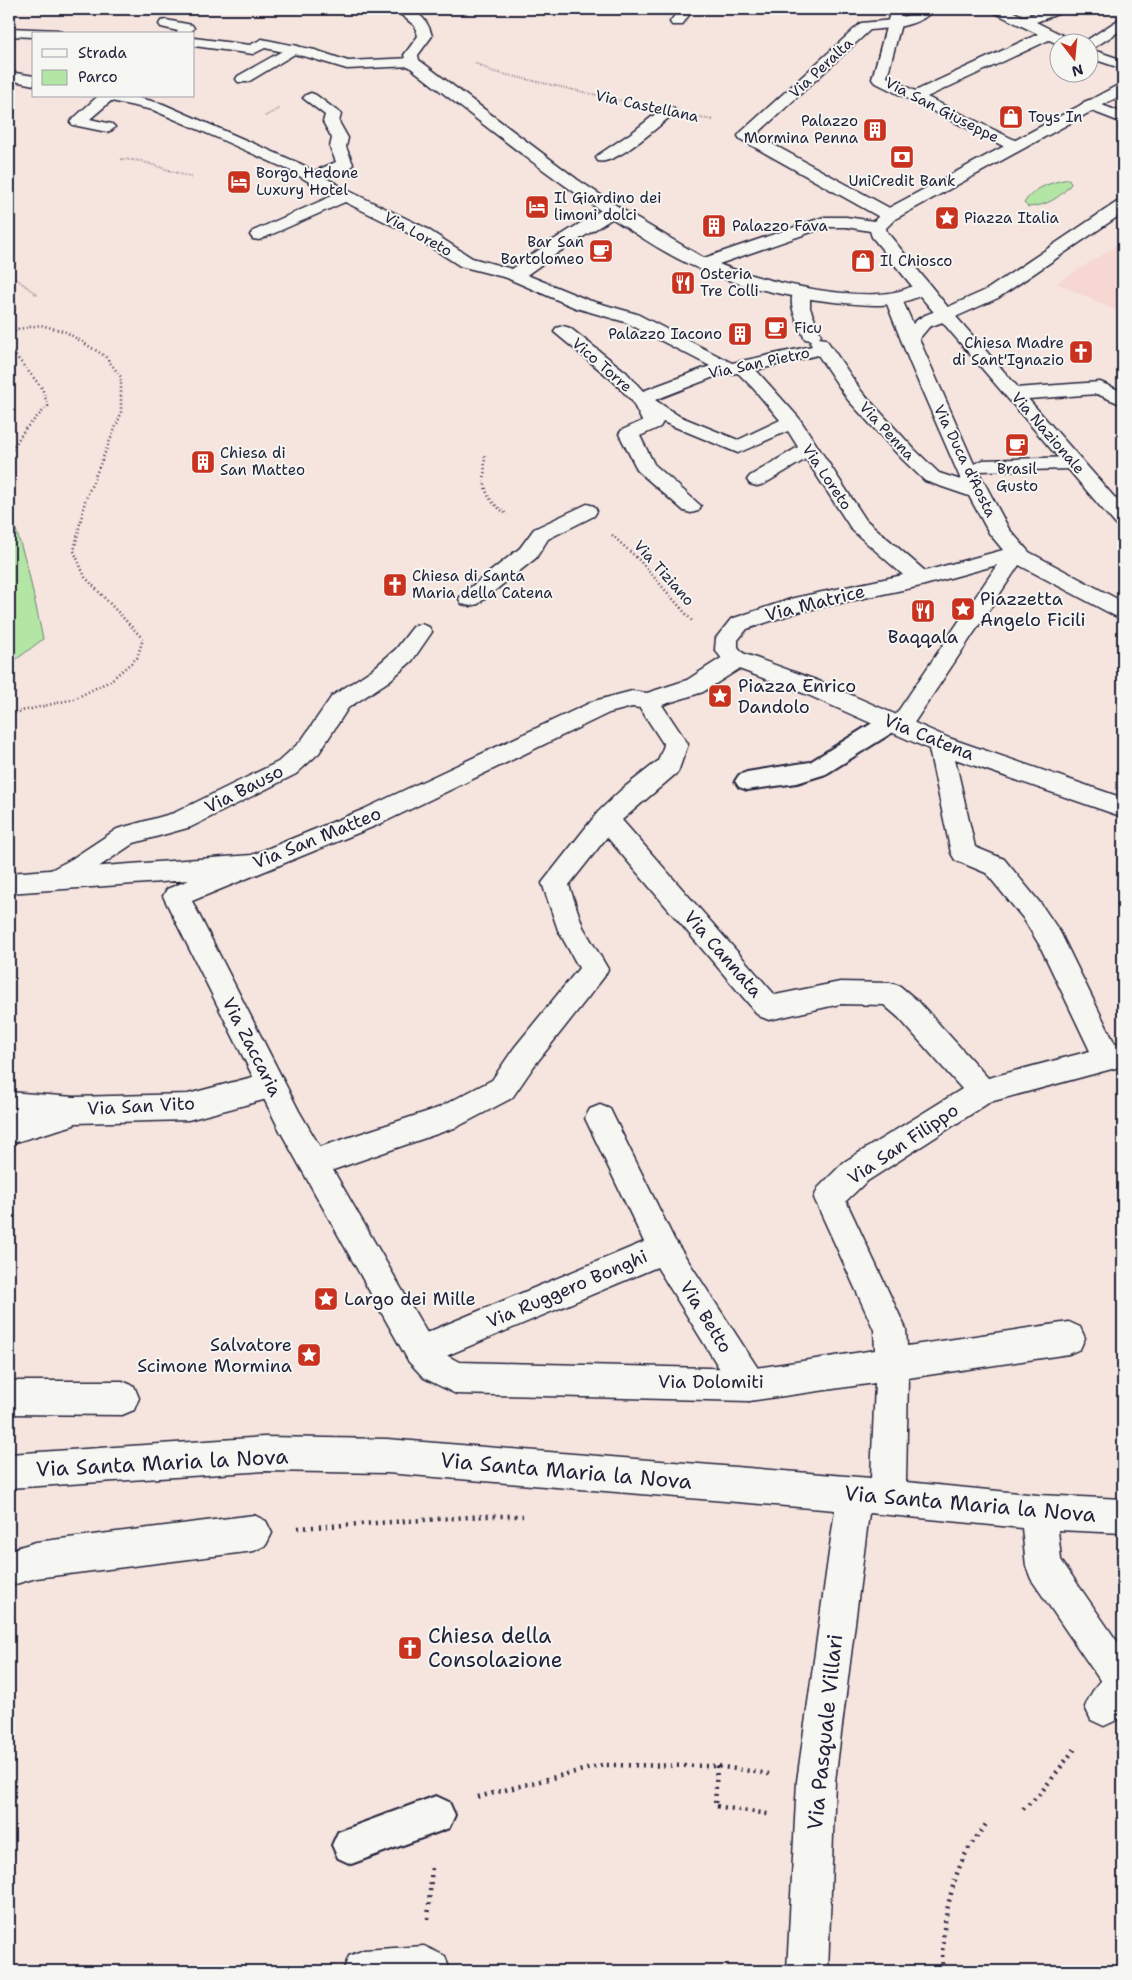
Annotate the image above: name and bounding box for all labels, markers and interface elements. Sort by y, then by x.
legend [32,32,195,98]
north arrow [1050,32,1100,82]
street label: Via Peralta [785,33,858,103]
text: Strada [78,43,127,63]
text: N [1070,60,1085,81]
text: Parco [78,67,118,87]
street label: Via San Giuseppe [882,73,1002,147]
street label: Via Castellana [593,85,701,127]
shop icon: Toys In [998,104,1024,130]
place label: Toys In [1028,107,1083,127]
place label: Palazzo Mormina Penna [744,111,859,148]
building icon: Palazzo Mormina Penna [862,117,888,143]
bank icon: UniCredit Bank [889,144,915,170]
place label: Borgo Hedone Luxury Hotel [256,163,359,200]
hotel icon: Borgo Hedone Luxury Hotel [226,169,252,195]
place label: UniCredit Bank [848,171,956,191]
place label: Il Giardino dei limoni dolci [554,188,662,225]
hotel icon: Il Giardino dei limoni dolci [524,194,550,220]
place icon: Piazza Italia [934,205,960,231]
street label: Via Loreto [380,207,456,261]
place label: Piazza Italia [964,208,1059,228]
building icon: Palazzo Fava [701,213,727,239]
place label: Palazzo Fava [732,216,828,236]
place label: Bar San Bartolomeo [501,232,584,269]
cafe icon: Bar San Bartolomeo [588,238,614,264]
shop icon: Il Chiosco [850,248,876,274]
place label: Il Chiosco [880,251,952,271]
place label: Osteria Tre Colli [700,264,759,301]
restaurant icon: Osteria Tre Colli [670,270,696,296]
cafe icon: Ficu [763,315,789,341]
place label: Ficu [794,318,822,338]
building icon: Palazzo Iacono [727,321,753,347]
place label: Palazzo Iacono [608,324,722,344]
street label: Vico Torre [568,333,636,397]
place label: Chiesa Madre di Sant'Ignazio [952,333,1064,370]
church icon: Chiesa Madre di Sant'Ignazio [1068,339,1094,365]
street label: Via San Pietro [707,343,811,383]
street label: Via Nazionale [1007,388,1089,478]
street label: Via Penna [855,398,920,465]
street label: Via Duca d'Aosta [929,401,1001,521]
cafe icon: Brasil Gusto [1004,432,1030,458]
street label: Via Loreto [798,440,856,514]
place label: Chiesa di San Matteo [220,443,305,480]
building icon: Chiesa di San Matteo [190,449,216,475]
place label: Brasil Gusto [996,459,1038,496]
street label: Via Tiziano [629,536,699,610]
place label: Chiesa di Santa Maria della Catena [412,566,553,603]
church icon: Chiesa di Santa Maria della Catena [382,572,408,598]
street label: Via Matrice [763,579,867,627]
place label: Piazzetta Angelo Ficili [980,587,1086,632]
place icon: Piazzetta Angelo Ficili [950,596,976,622]
restaurant icon: Baqqala [910,598,936,624]
place label: Baqqala [888,625,958,649]
place label: Piazza Enrico Dandolo [738,674,856,719]
place icon: Piazza Enrico Dandolo [707,683,733,709]
street label: Via Catena [880,708,978,766]
street label: Via Bauso [201,759,287,819]
street label: Via San Matteo [249,801,385,875]
street label: Via Cannata [679,905,767,1003]
street label: Via Zaccaria [217,993,287,1101]
street label: Via San Vito [87,1091,195,1121]
street label: Via San Filippo [843,1098,963,1190]
street label: Via Ruggero Bonghi [483,1244,651,1334]
street label: Via Betto [675,1277,737,1357]
place icon: Largo dei Mille [313,1286,339,1312]
place label: Largo dei Mille [344,1287,476,1311]
place label: Salvatore Scimone Mormina [137,1333,292,1378]
place icon: Salvatore Scimone Mormina [296,1342,322,1368]
street label: Via Dolomiti [658,1370,764,1394]
street label: Via Santa Maria la Nova [35,1442,289,1484]
street label: Via Santa Maria la Nova [439,1446,693,1496]
street label: Via Santa Maria la Nova [843,1479,1097,1529]
place label: Chiesa della Consolazione [428,1622,563,1674]
street label: Via Pasquale Villari [801,1633,849,1831]
church icon: Chiesa della Consolazione [397,1635,423,1661]

